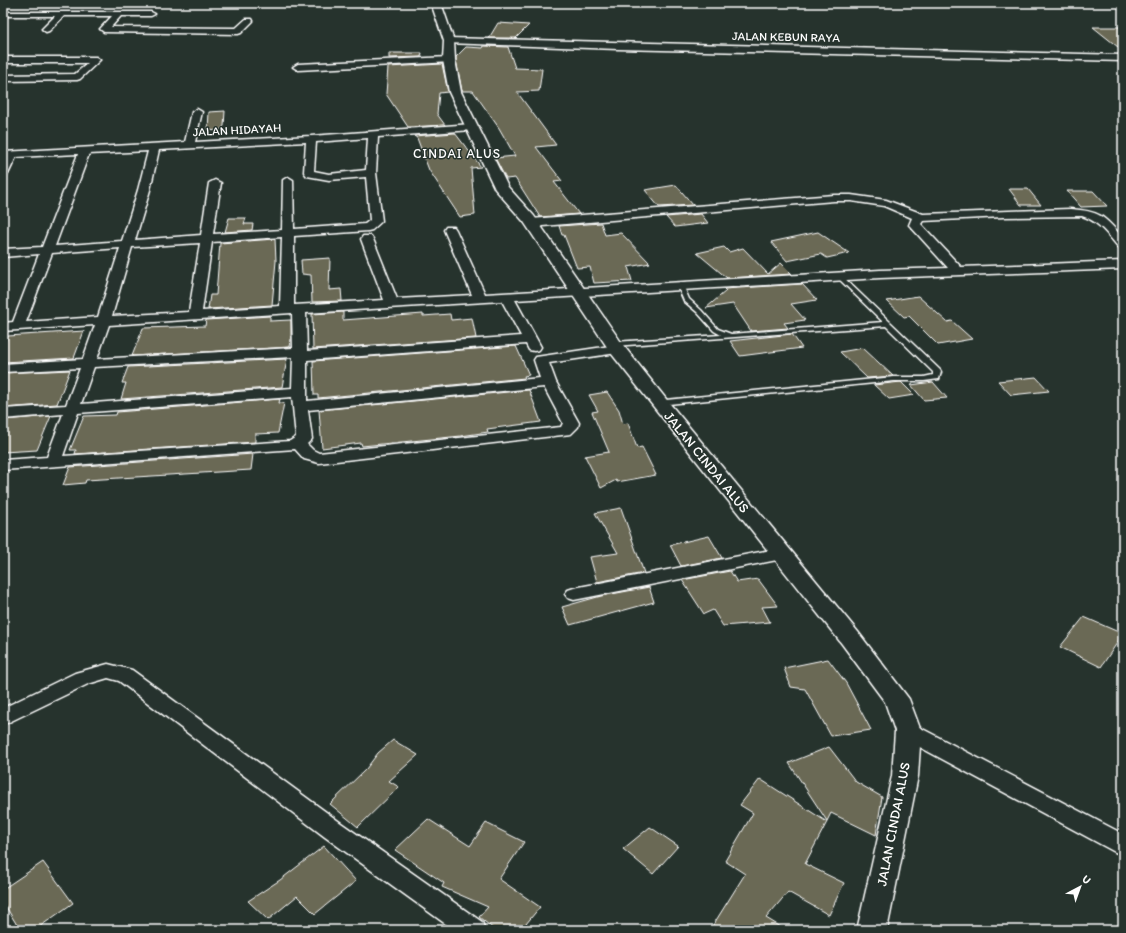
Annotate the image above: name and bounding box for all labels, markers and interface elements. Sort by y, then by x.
street label: JALAN KEBUN RAYA [732,29,840,45]
street label: JALAN HIDAYAH [192,121,282,139]
district label: CINDAI ALUS [413,146,501,161]
street label: JALAN CINDAI ALUS [660,408,753,517]
street label: JALAN CINDAI ALUS [873,761,914,887]
north arrow [1060,867,1100,907]
text: U [1079,873,1093,887]

